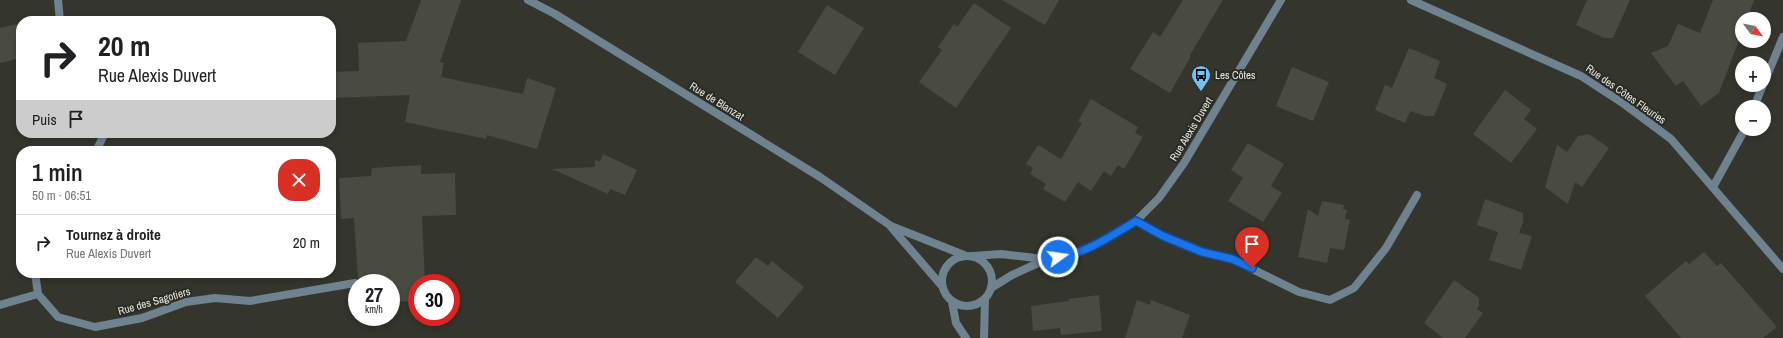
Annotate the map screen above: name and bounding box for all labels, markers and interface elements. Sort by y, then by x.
north arrow [1735,12,1771,48]
map controls [1735,12,1771,136]
text: 20 m [98,27,150,65]
icon: right [32,32,84,84]
button: + [1735,56,1771,92]
street label: Rue des Côtes Fleuries [1583,61,1669,127]
text: Rue Alexis Duvert [98,63,216,88]
bus stop icon: Les Côtes [1190,64,1212,92]
place label: Les Côtes [1215,68,1256,82]
street label: Rue de Blanzat [687,79,747,124]
street label: Rue Alexis Duvert [1166,94,1216,164]
button: − [1735,100,1771,136]
icon: arrive [65,108,87,130]
text: Puis [32,109,57,130]
text: 1 min [32,156,83,188]
button: close [278,159,320,201]
text: 50 m · 06:51 [32,187,91,204]
text: Tournez à droite [66,224,161,245]
pin [1235,227,1269,268]
icon: right [32,232,54,254]
text: 20 m [293,232,320,253]
icon: arrive [1241,233,1263,255]
position arrow [1037,236,1079,278]
text: Rue Alexis Duvert [66,245,151,262]
speed limit sign: 30 [408,274,460,326]
text: 27 [365,281,383,308]
street label: Rue des Sagotiers [116,284,192,318]
text: km/h [365,303,383,316]

